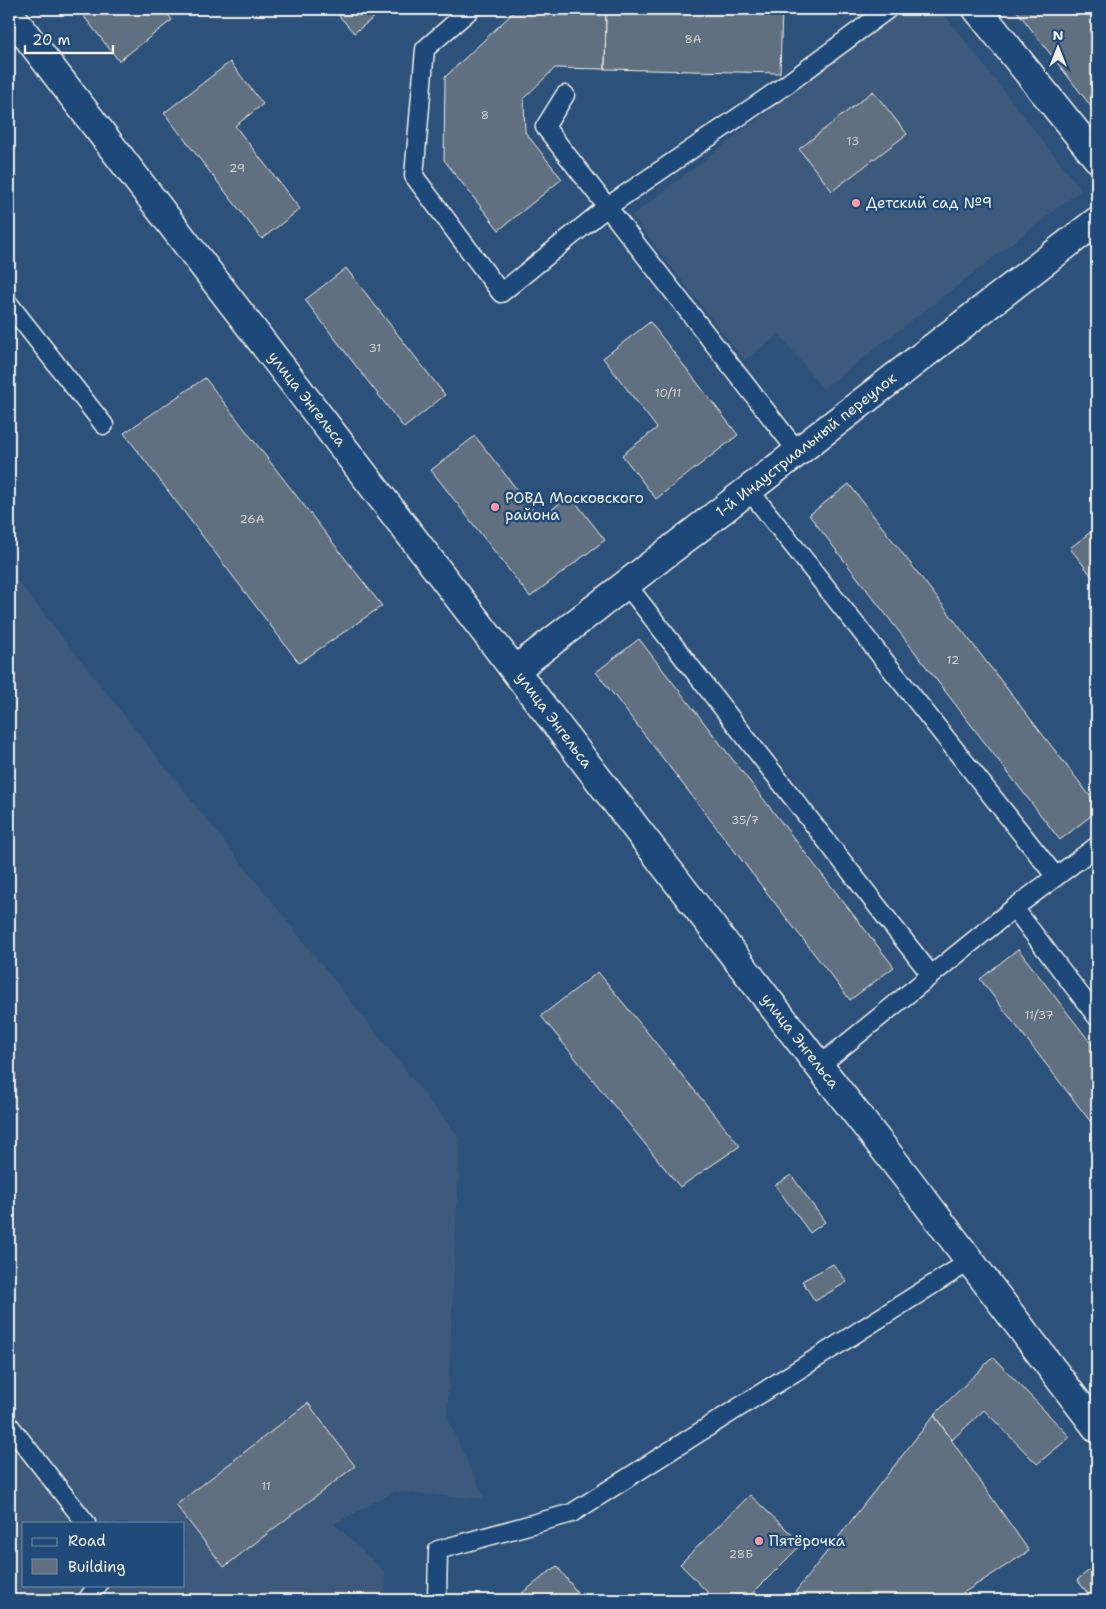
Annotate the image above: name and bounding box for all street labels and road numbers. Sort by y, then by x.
street label: улица Энгельса [264,347,351,451]
street label: 1-й Индустриальный переулок [711,368,901,522]
street label: улица Энгельса [511,668,597,773]
street label: улица Энгельса [757,989,844,1093]

